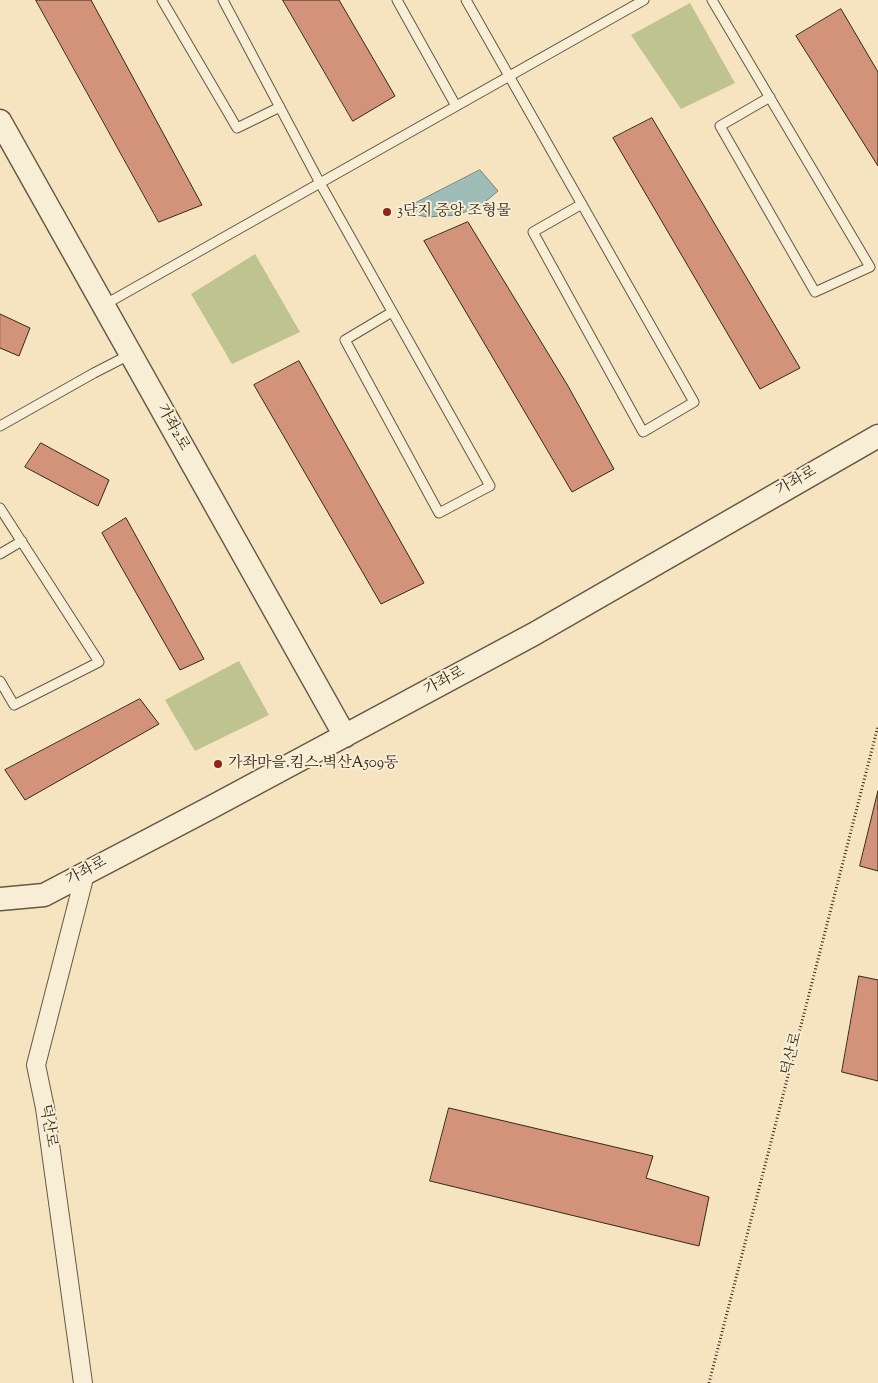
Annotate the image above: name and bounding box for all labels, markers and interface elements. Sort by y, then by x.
place label: 3단지 중앙 조형물 [397,203,511,221]
marker: 3단지 중앙 조형물 [381,206,393,218]
street label: 가좌2로 [152,402,192,454]
street label: 가좌로 [774,463,820,501]
street label: 가좌로 [422,664,468,700]
place label: 가좌마을.킴스.벽산A509동 [228,755,399,773]
marker: 가좌마을.킴스.벽산A509동 [212,758,224,770]
street label: 가좌로 [64,854,110,890]
street label: 덕산로 [779,1031,807,1077]
street label: 덕산로 [35,1103,59,1149]

